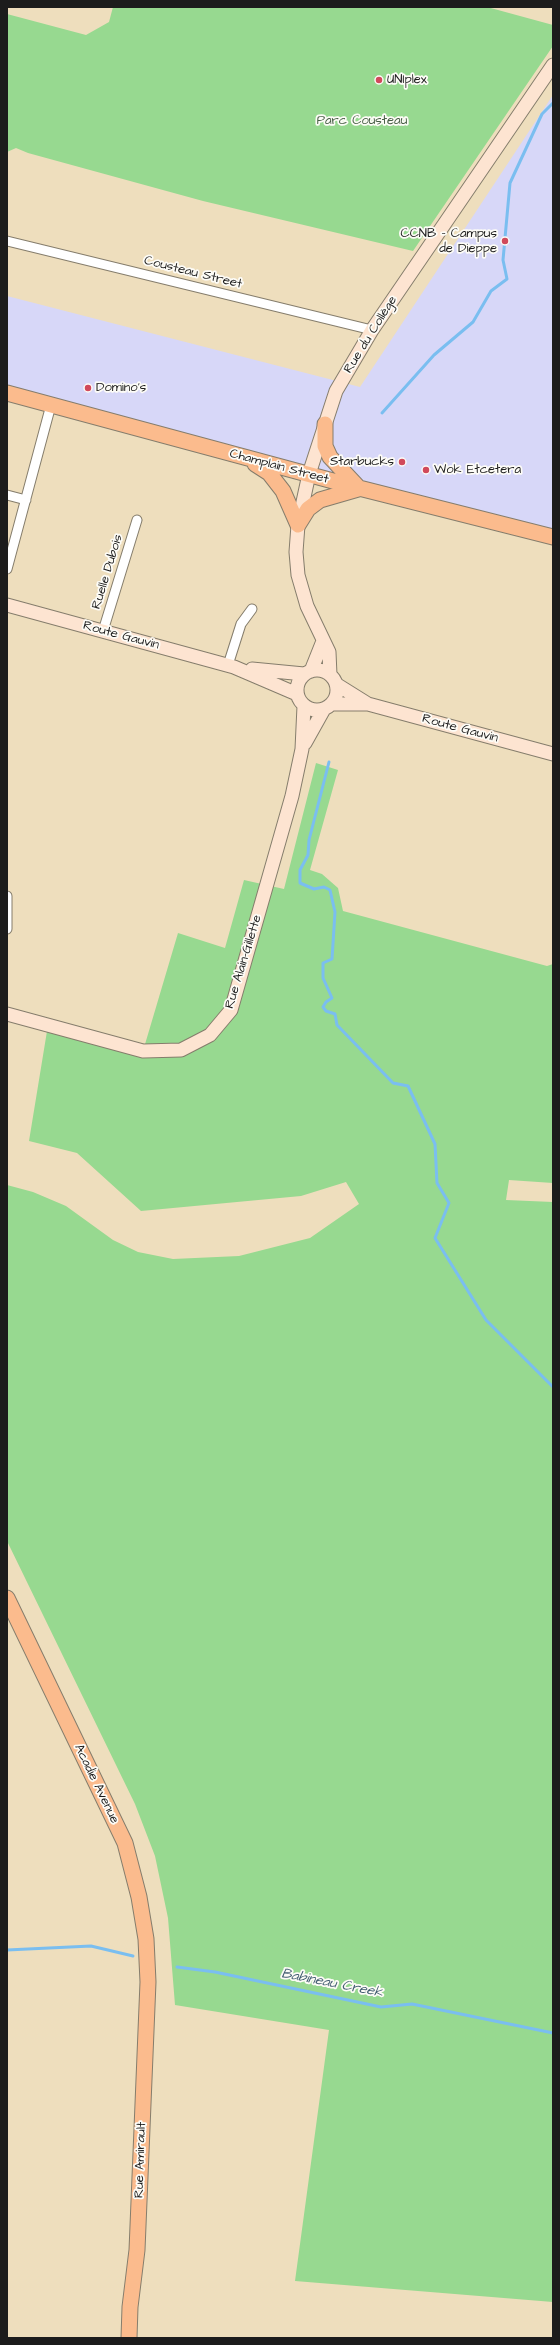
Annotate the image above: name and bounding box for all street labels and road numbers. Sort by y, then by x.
street label: Cousteau Street [142,253,244,293]
street label: Rue du Collège [341,294,401,376]
street label: Champlain Street [228,446,330,488]
street label: Ruelle Dubois [89,533,127,611]
street label: Route Gauvin [81,618,161,654]
street label: Route Gauvin [420,711,500,747]
street label: Rue Alain-Gillette [222,913,266,1011]
street label: Acadie Avenue [70,1742,122,1826]
street label: Rue Amirault [132,2122,150,2198]

